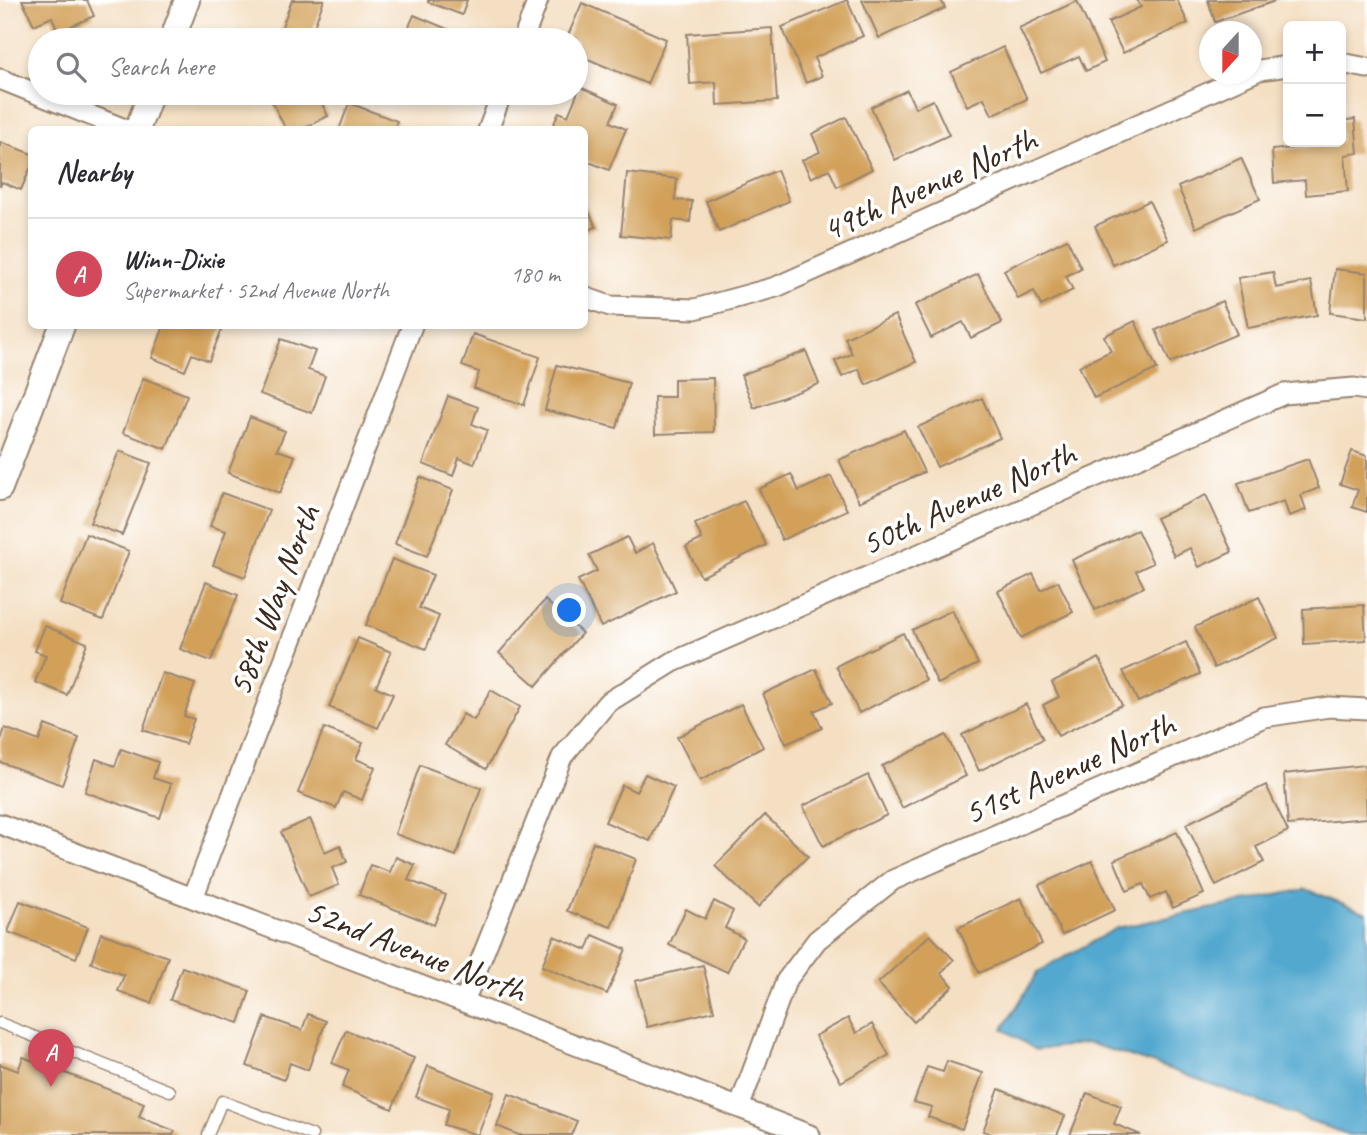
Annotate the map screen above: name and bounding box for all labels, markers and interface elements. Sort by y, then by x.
north arrow [1199,21,1262,84]
map controls [1283,21,1346,147]
button: + [1283,21,1346,84]
search box [28,28,588,105]
icon: search [52,48,90,86]
text: Search here [108,50,214,83]
button: − [1283,84,1346,147]
street label: 49th Avenue North [815,116,1045,252]
text: Nearby [56,153,132,191]
text: Winn-Dixie [123,243,223,276]
text: A [73,260,85,289]
text: 180 m [511,260,560,289]
text: Supermarket · 52nd Avenue North [123,276,389,305]
street label: 50th Avenue North [854,430,1084,566]
street label: 58th Way North [217,497,331,702]
your location [552,593,586,627]
street label: 51st Avenue North [957,701,1183,835]
street label: 52nd Avenue North [299,888,534,1014]
pin: A [28,1029,74,1087]

